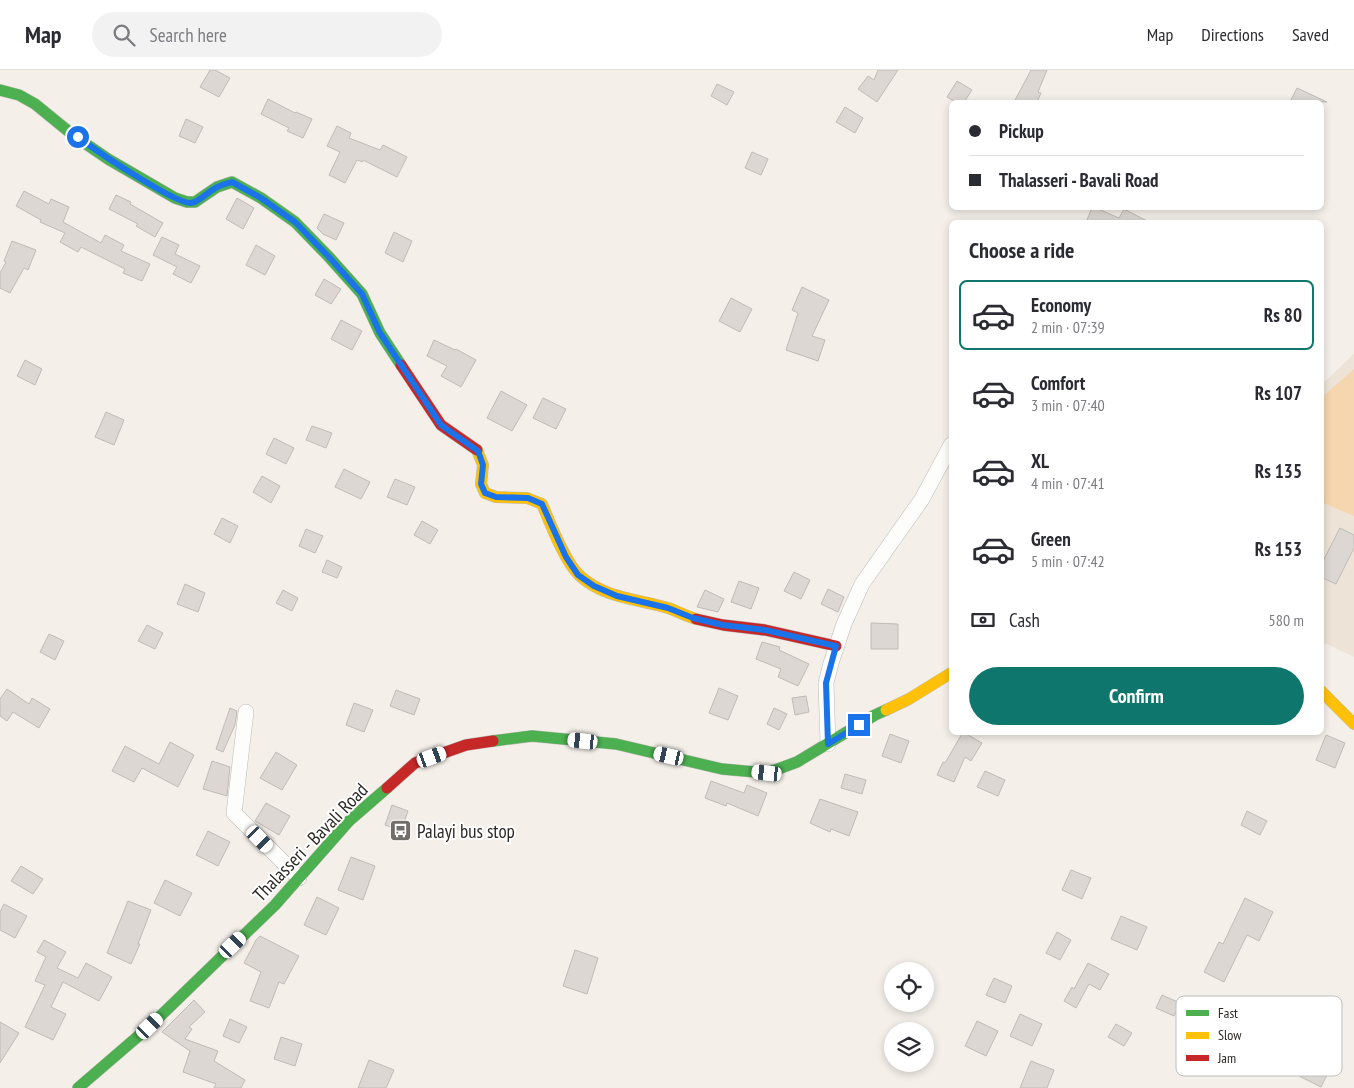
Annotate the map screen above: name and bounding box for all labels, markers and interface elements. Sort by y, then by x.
search box [92,12,442,57]
text: Map [25,19,62,50]
icon: search [110,21,138,49]
text: Search here [150,23,227,47]
text: Map [1147,23,1173,46]
text: Directions [1201,23,1264,46]
text: Saved [1292,23,1329,46]
text: Pickup [999,119,1044,143]
route start [67,126,89,148]
text: Thalasseri - Bavali Road [999,168,1159,192]
text: Choose a ride [969,236,1074,264]
icon: car [971,293,1016,338]
text: Economy [1031,293,1091,317]
text: Rs 80 [1264,303,1302,327]
text: 2 min · 07:39 [1031,317,1105,337]
icon: car [971,371,1016,416]
text: Comfort [1031,371,1085,395]
text: Rs 107 [1255,381,1302,405]
text: 3 min · 07:40 [1031,395,1105,415]
icon: car [971,449,1016,494]
text: XL [1031,449,1049,473]
text: Rs 135 [1255,459,1302,483]
text: 4 min · 07:41 [1031,473,1105,493]
icon: car [971,527,1016,572]
text: Green [1031,527,1071,551]
text: Rs 153 [1255,537,1302,561]
text: 5 min · 07:42 [1031,551,1105,571]
icon: cash [969,606,997,634]
text: Cash [1009,608,1040,632]
text: 580 m [1269,610,1304,630]
button: Confirm [969,667,1304,725]
route end [848,714,870,736]
car [567,732,598,750]
car [415,745,448,769]
car [652,745,685,767]
car [751,764,782,782]
street label: Thalasseri - Bavali Road [247,778,373,906]
bus stop icon: Palayi bus stop [389,819,413,843]
place label: Palayi bus stop [417,819,515,843]
car [244,823,275,855]
car [216,929,249,961]
map controls [884,962,934,1072]
button: locate [884,962,934,1012]
legend [1176,996,1342,1076]
text: Fast [1218,1004,1238,1022]
car [133,1010,166,1042]
button: layers [884,1022,934,1072]
text: Slow [1218,1026,1242,1044]
text: Jam [1217,1049,1236,1067]

